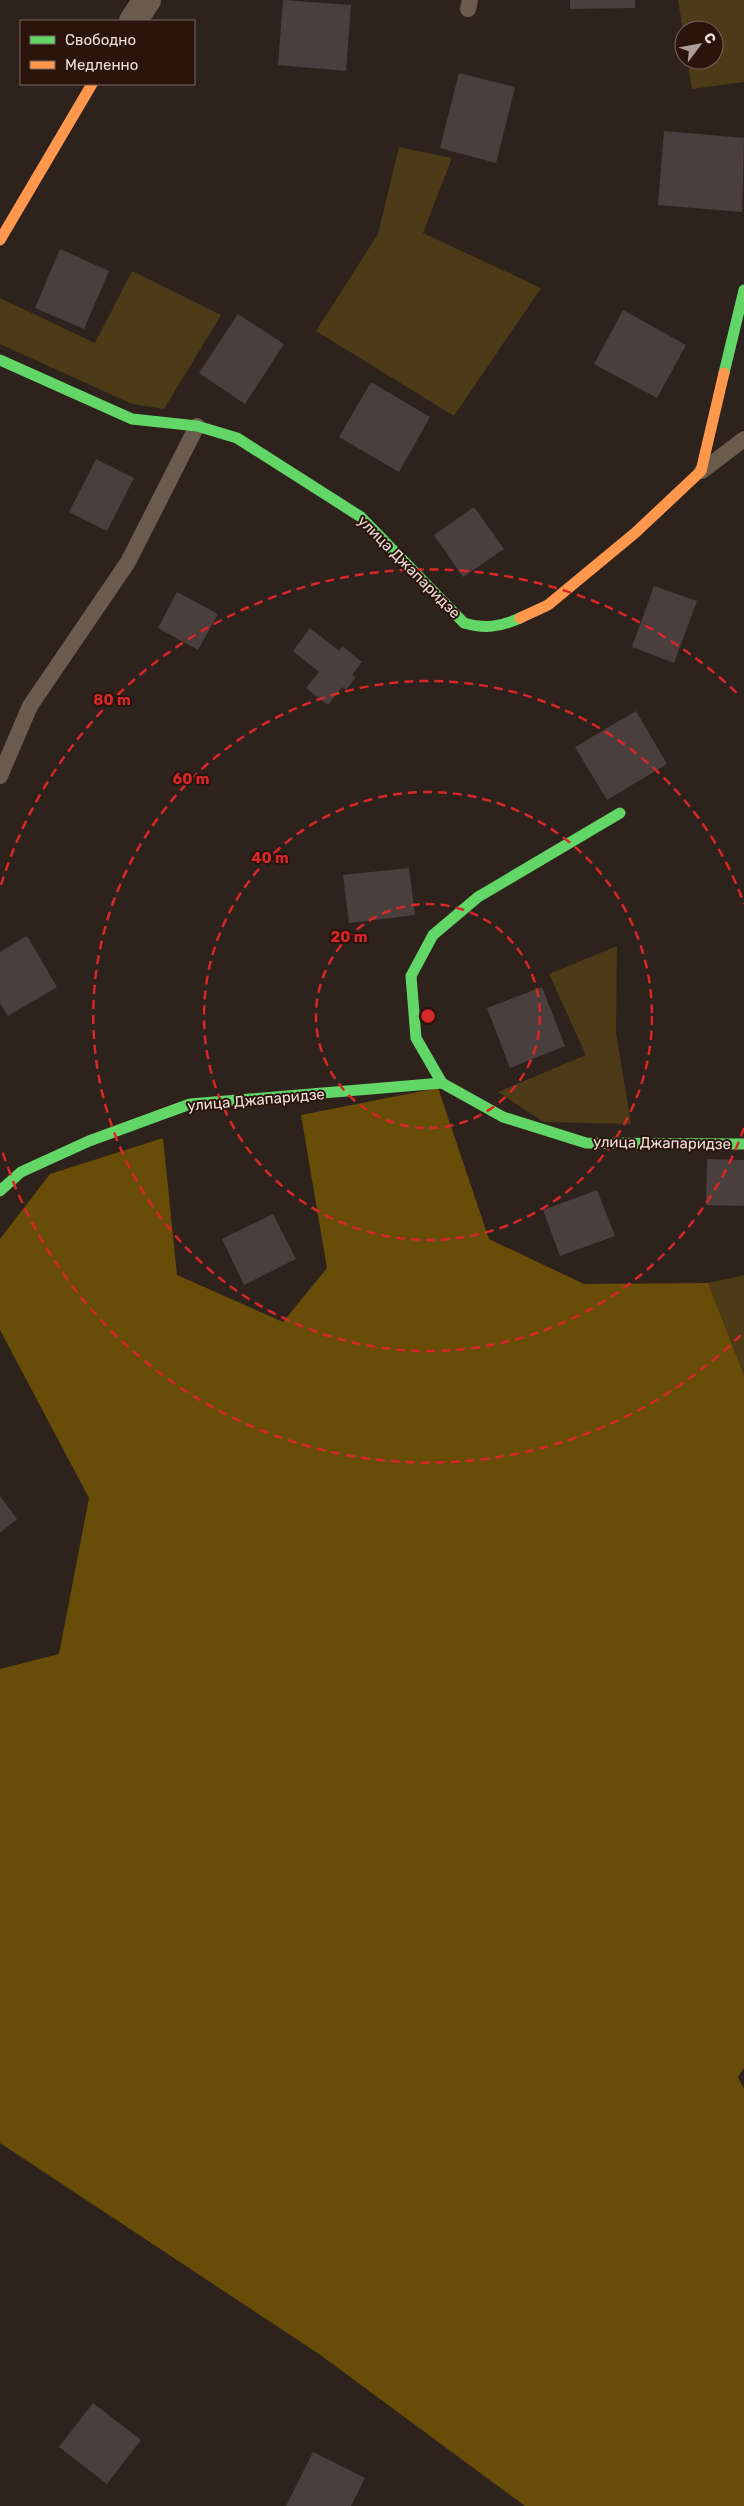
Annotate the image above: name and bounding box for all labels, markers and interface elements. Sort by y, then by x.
legend [20,20,195,85]
north arrow [674,20,724,70]
text: С [700,30,720,47]
text: Свободно [65,31,136,49]
text: Медленно [65,56,138,74]
street label: улица Джапаридзе [354,512,464,622]
text: 80 m [93,691,131,709]
text: 60 m [173,770,209,788]
text: 40 m [251,849,289,867]
text: 20 m [331,928,367,946]
centre of rings [419,1007,437,1025]
street label: улица Джапаридзе [186,1085,326,1115]
street label: улица Джапаридзе [593,1133,731,1153]

